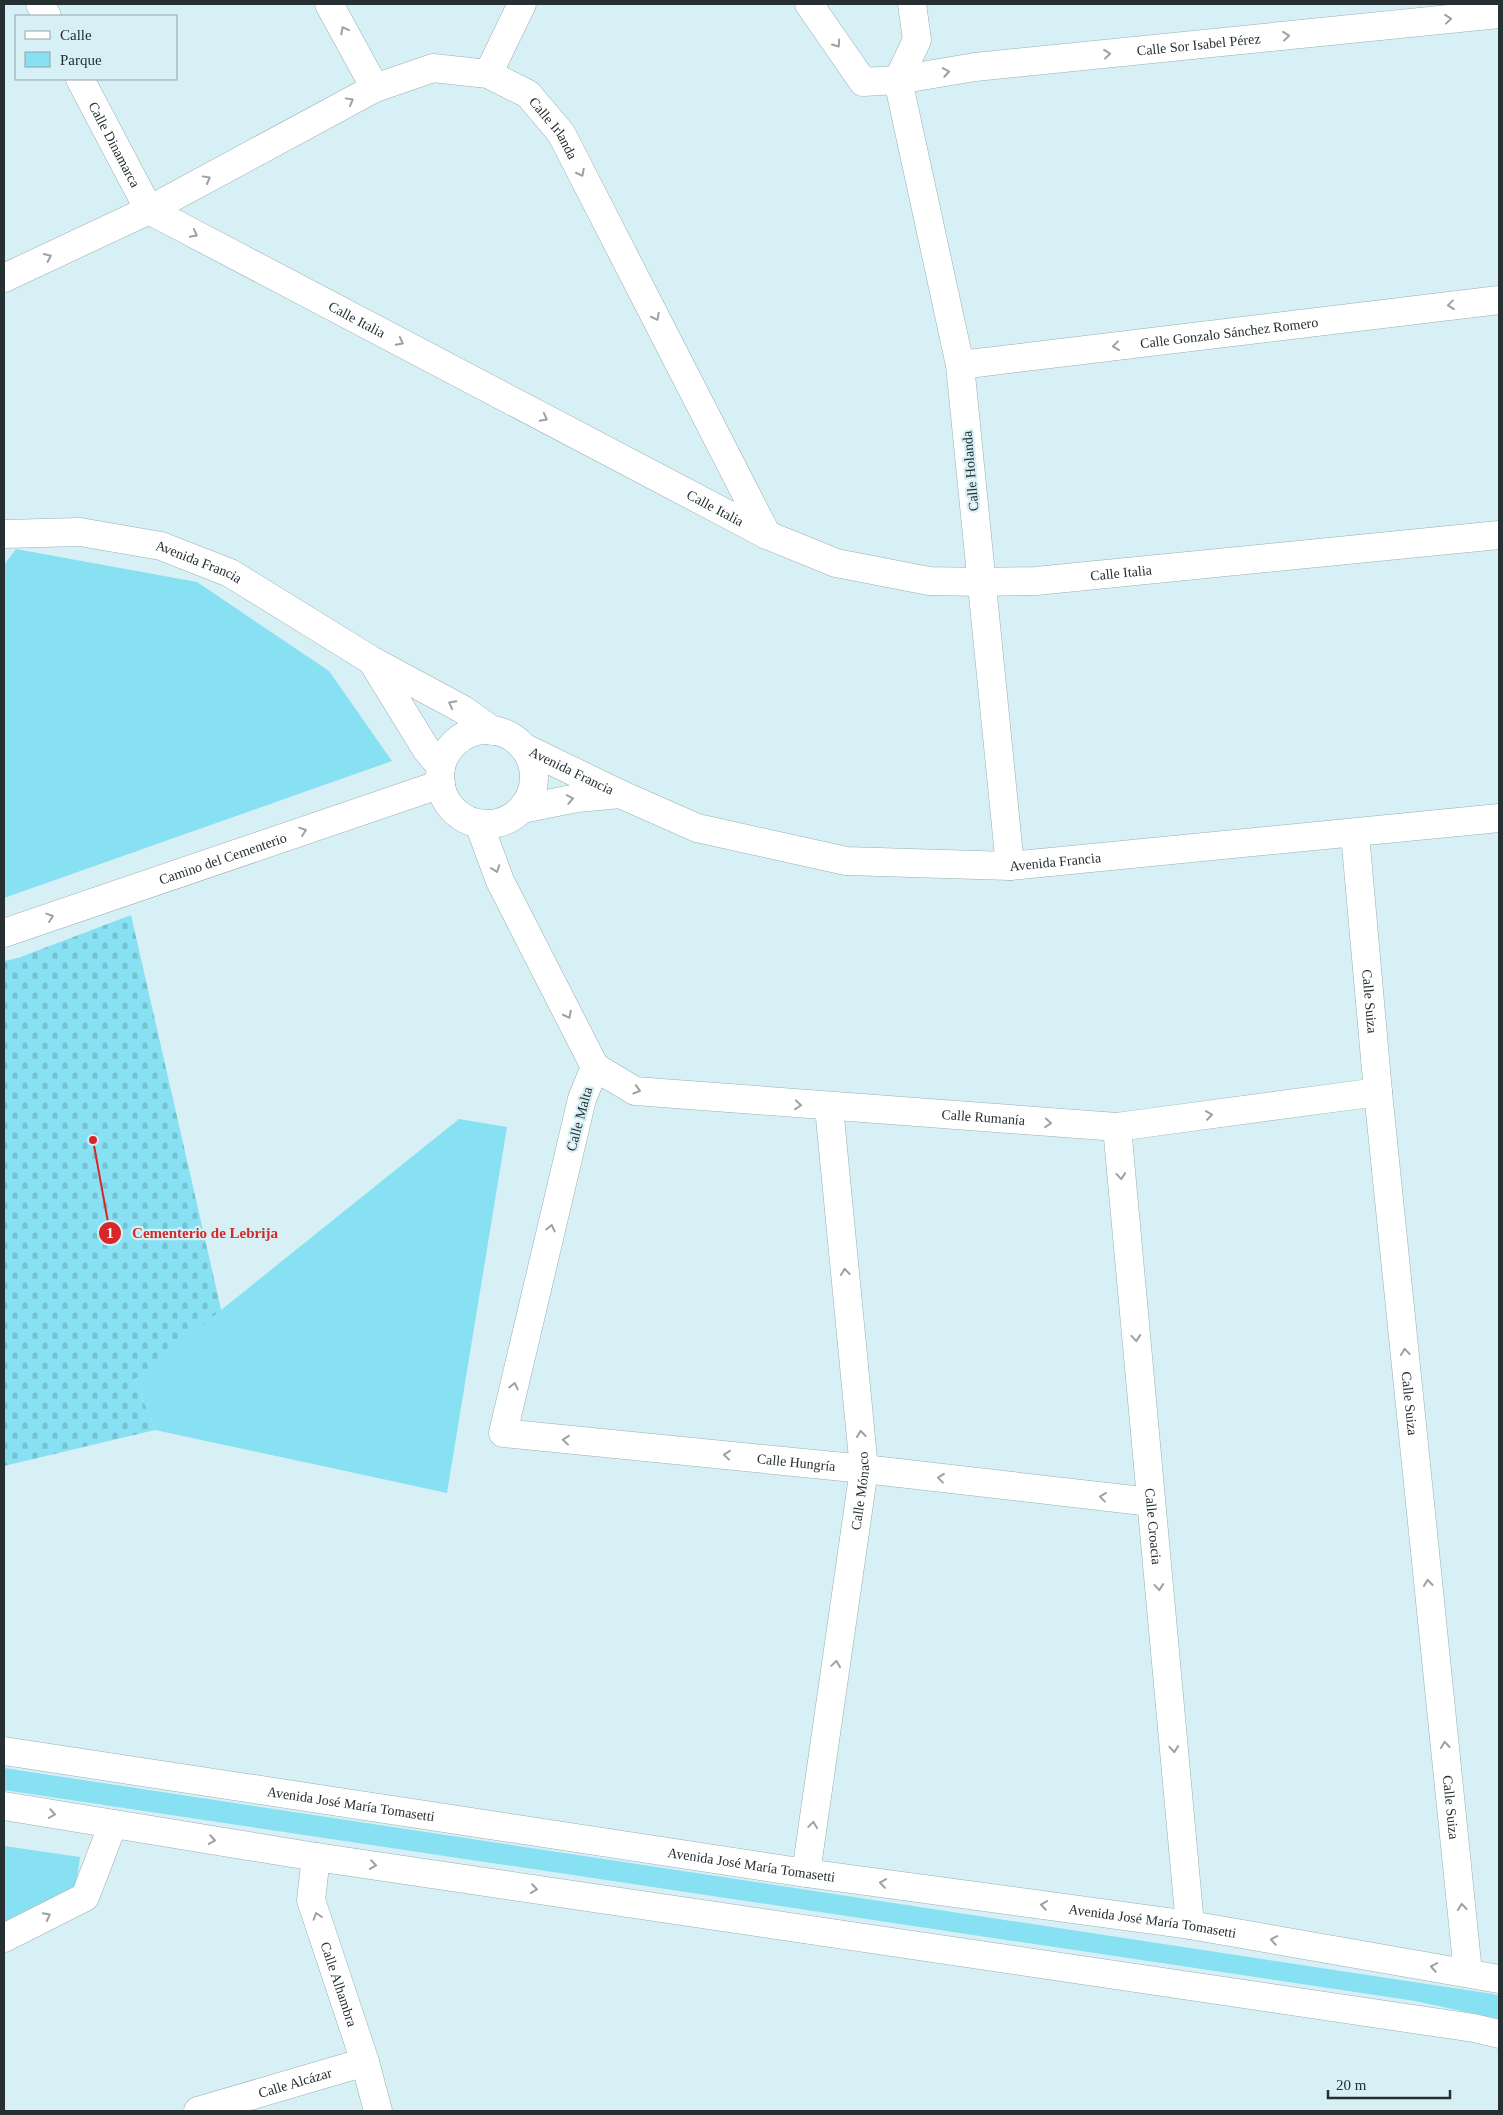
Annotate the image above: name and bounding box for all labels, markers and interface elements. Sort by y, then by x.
one-way arrow [1444,14,1452,25]
legend [15,15,178,80]
text: Calle [60,27,92,43]
one-way arrow [340,27,350,36]
street label: Calle Sor Isabel Pérez [1136,31,1261,59]
one-way arrow [1283,31,1291,42]
one-way arrow [831,38,840,48]
one-way arrow [1104,49,1112,60]
text: Parque [60,52,102,68]
one-way arrow [942,67,950,78]
street label: Calle Irlanda [526,94,580,162]
one-way arrow [345,97,354,107]
street label: Calle Dinamarca [85,99,143,191]
one-way arrow [575,167,585,176]
one-way arrow [202,175,211,185]
one-way arrow [189,228,198,238]
one-way arrow [43,253,52,264]
street label: Calle Italia [326,299,388,341]
one-way arrow [1447,300,1455,310]
one-way arrow [650,312,660,321]
street label: Calle Gonzalo Sánchez Romero [1139,315,1319,351]
one-way arrow [395,336,404,346]
one-way arrow [1111,340,1119,351]
one-way arrow [539,412,548,422]
street label: Calle Holanda [959,429,981,512]
street label: Calle Italia [684,487,747,530]
street label: Avenida Francia [155,538,245,587]
street label: Calle Italia [1090,562,1153,584]
one-way arrow [449,700,458,710]
street label: Avenida Francia [527,744,617,798]
one-way arrow [565,795,574,805]
one-way arrow [299,827,307,837]
street label: Camino del Cementerio [157,830,289,888]
street label: Avenida Francia [1009,850,1102,874]
one-way arrow [490,865,500,873]
one-way arrow [45,913,54,923]
street label: Calle Suiza [1359,969,1380,1035]
one-way arrow [562,1010,572,1019]
one-way arrow [633,1084,641,1095]
street label: Calle Malta [564,1085,595,1153]
one-way arrow [795,1099,803,1110]
street label: Calle Rumanía [941,1107,1026,1128]
one-way arrow [1206,1110,1214,1121]
one-way arrow [1044,1117,1052,1128]
one-way arrow [1115,1172,1126,1180]
callout: Cementerio de Lebrija [98,1218,288,1248]
one-way arrow [545,1223,556,1232]
text: 1 [106,1225,114,1241]
text: Cementerio de Lebrija [132,1225,278,1241]
one-way arrow [840,1268,851,1276]
one-way arrow [1130,1334,1141,1342]
one-way arrow [1400,1348,1411,1356]
street label: Calle Suiza [1399,1371,1420,1437]
one-way arrow [508,1382,519,1391]
one-way arrow [856,1429,867,1437]
one-way arrow [561,1434,569,1445]
one-way arrow [723,1450,731,1461]
street label: Calle Hungría [756,1451,837,1474]
street label: Calle Mónaco [848,1451,872,1531]
one-way arrow [937,1473,945,1484]
street label: Calle Croacia [1142,1488,1164,1566]
one-way arrow [1098,1492,1106,1503]
one-way arrow [1423,1579,1434,1587]
one-way arrow [1153,1583,1164,1591]
one-way arrow [831,1660,841,1668]
one-way arrow [1440,1741,1451,1749]
one-way arrow [1168,1745,1179,1753]
street label: Calle Suiza [1440,1775,1461,1841]
street label: Avenida José María Tomasetti [266,1784,436,1824]
one-way arrow [48,1809,56,1819]
one-way arrow [808,1820,818,1829]
one-way arrow [209,1834,217,1845]
street label: Avenida José María Tomasetti [667,1845,836,1885]
one-way arrow [369,1859,377,1870]
one-way arrow [879,1879,887,1889]
one-way arrow [529,1883,538,1893]
one-way arrow [1040,1901,1048,1911]
street label: Avenida José María Tomasetti [1068,1902,1238,1941]
one-way arrow [1457,1902,1468,1910]
one-way arrow [42,1912,51,1922]
one-way arrow [312,1912,322,1920]
one-way arrow [1270,1935,1278,1945]
street label: Calle Alhambra [317,1940,360,2029]
one-way arrow [1430,1962,1439,1972]
street label: Calle Alcázar [257,2065,334,2101]
scale bar [1328,2068,1450,2100]
text: 20 m [1336,2077,1367,2093]

